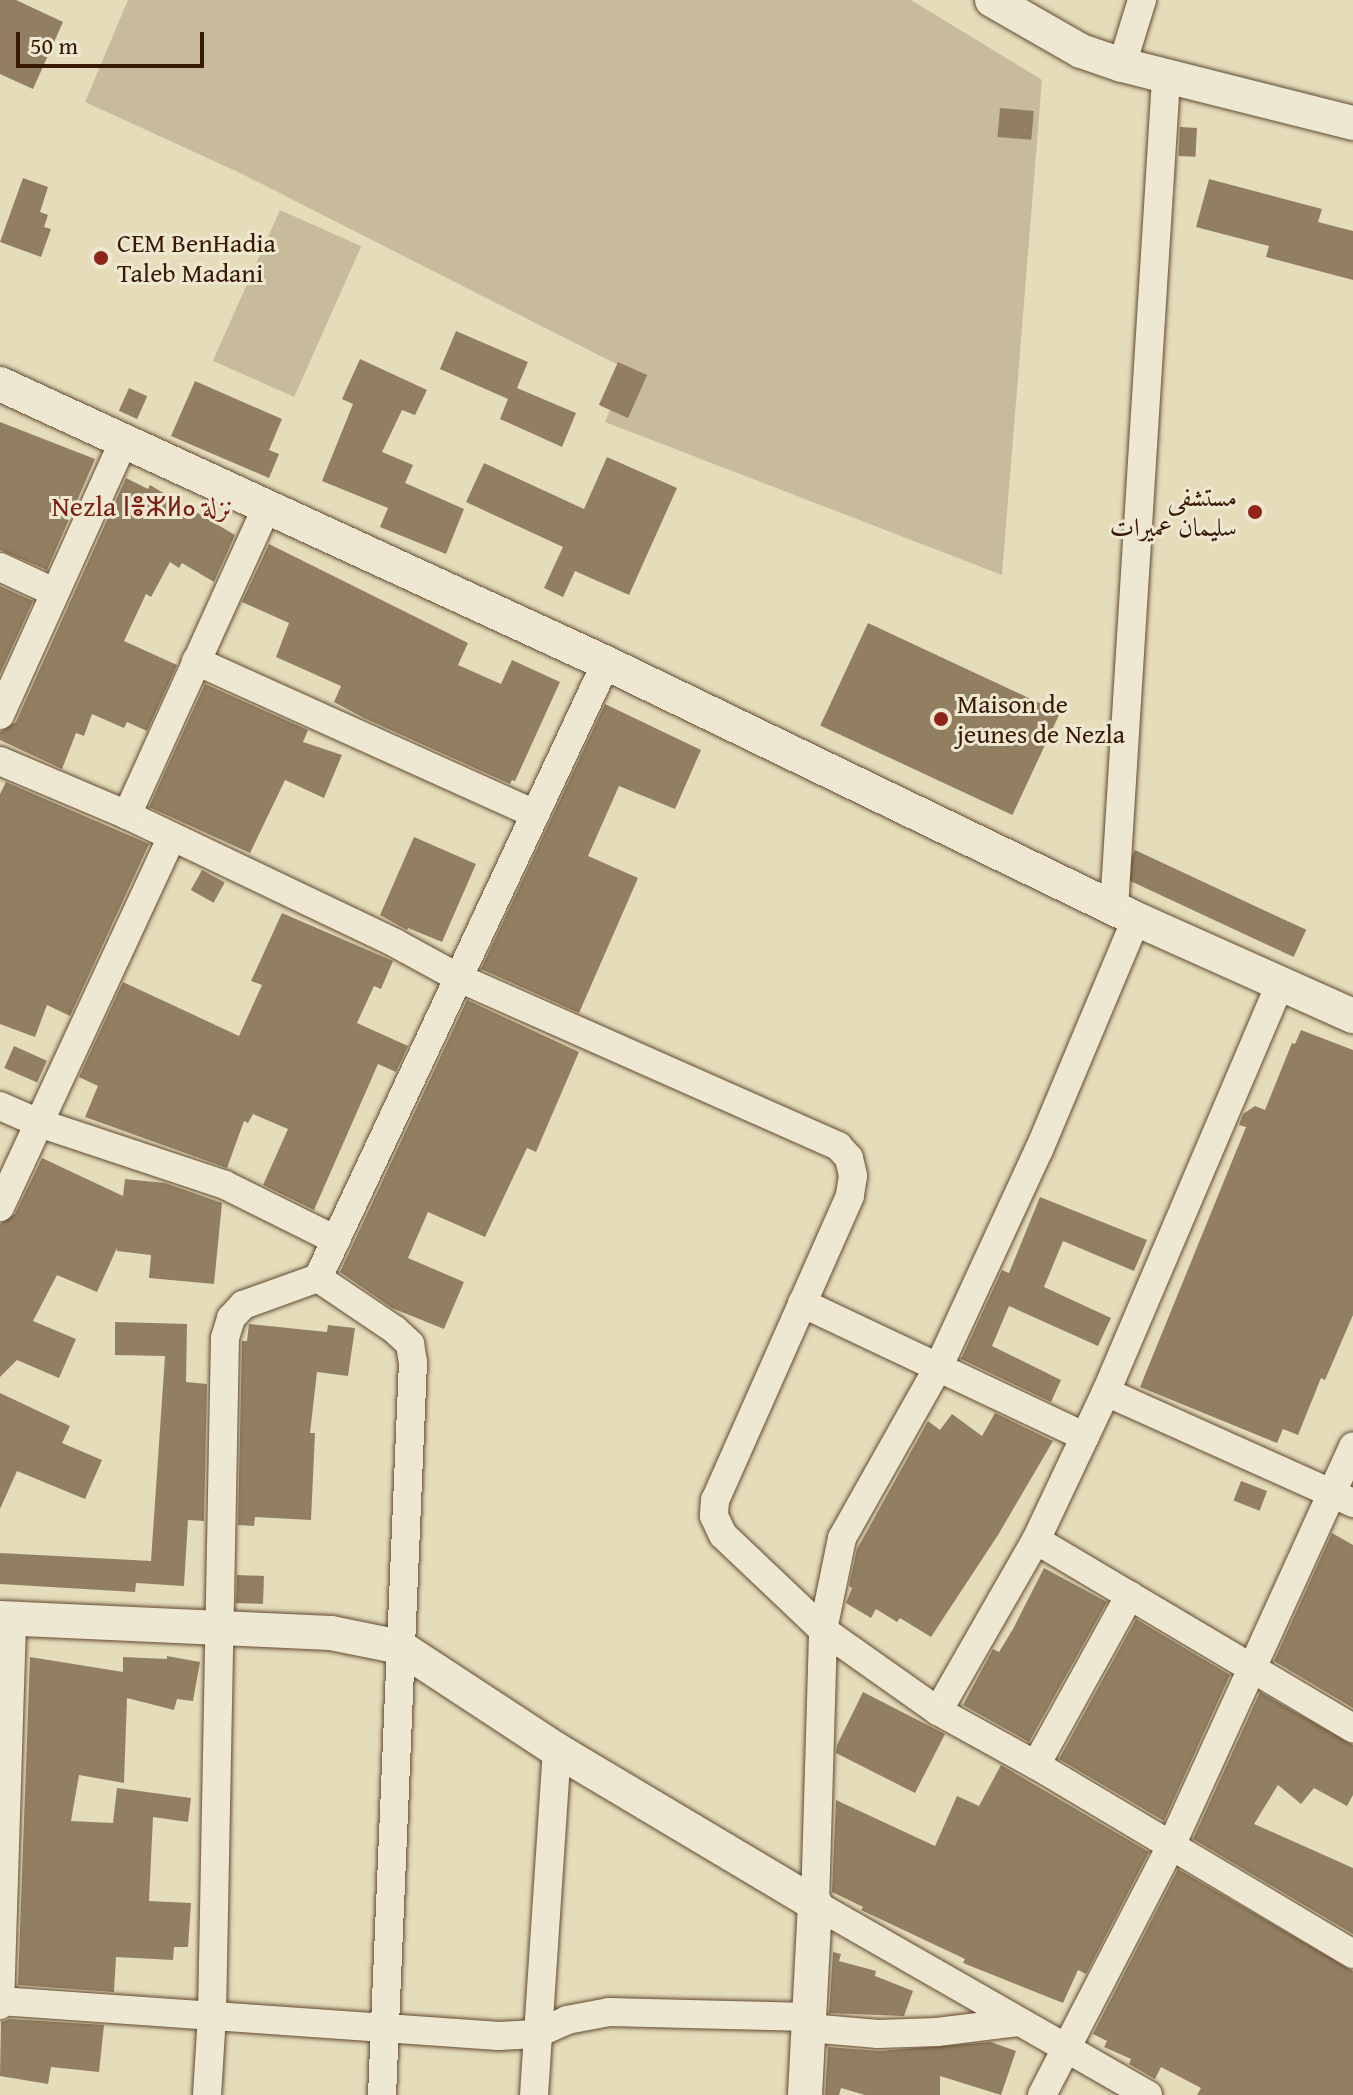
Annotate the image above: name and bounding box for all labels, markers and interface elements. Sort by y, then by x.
scale bar [20,16,208,66]
text: 50 m [30,28,78,63]
place label: CEM BenHadia Taleb Madani [117,227,276,288]
marker: CEM BenHadia Taleb Madani [92,249,110,267]
place label: مستشفى سليمان عميرات [1110,481,1237,542]
district label: Nezla ⵏⴻⵣⵍⴰ نزلة [51,489,233,523]
marker: مستشفى سليمان عميرات [1244,501,1266,523]
place label: Maison de jeunes de Nezla [957,688,1125,750]
marker: Maison de jeunes de Nezla [932,710,950,728]

